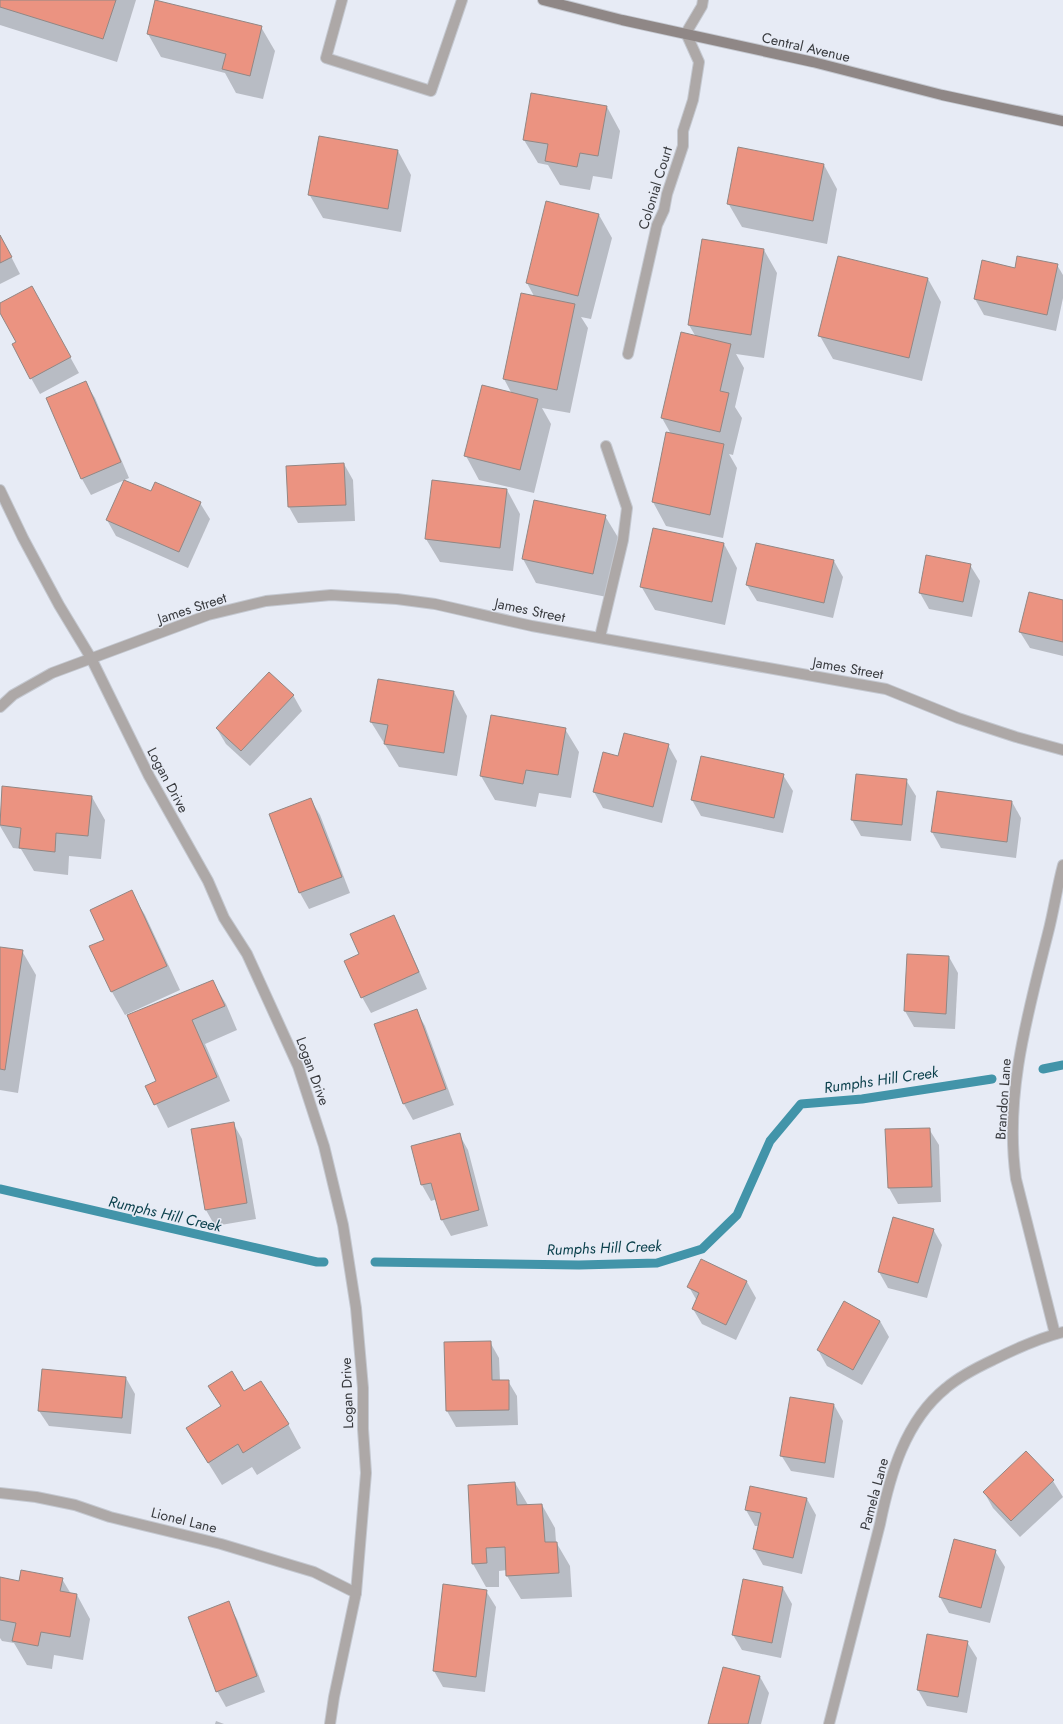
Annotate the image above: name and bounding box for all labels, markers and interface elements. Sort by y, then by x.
street label: Central Avenue [760,27,852,67]
street label: Colonial Court [633,143,677,232]
street label: James Street [153,587,230,629]
street label: James Street [491,592,568,627]
street label: James Street [809,652,886,684]
street label: Logan Drive [142,744,194,816]
street label: Logan Drive [291,1034,335,1108]
street label: Brandon Lane [990,1058,1016,1140]
water label: Rumphs Hill Creek [823,1061,940,1099]
water label: Rumphs Hill Creek [106,1190,224,1238]
water label: Rumphs Hill Creek [546,1235,662,1261]
street label: Logan Drive [336,1357,358,1429]
street label: Pamela Lane [855,1456,893,1532]
street label: Lionel Lane [149,1502,219,1538]

